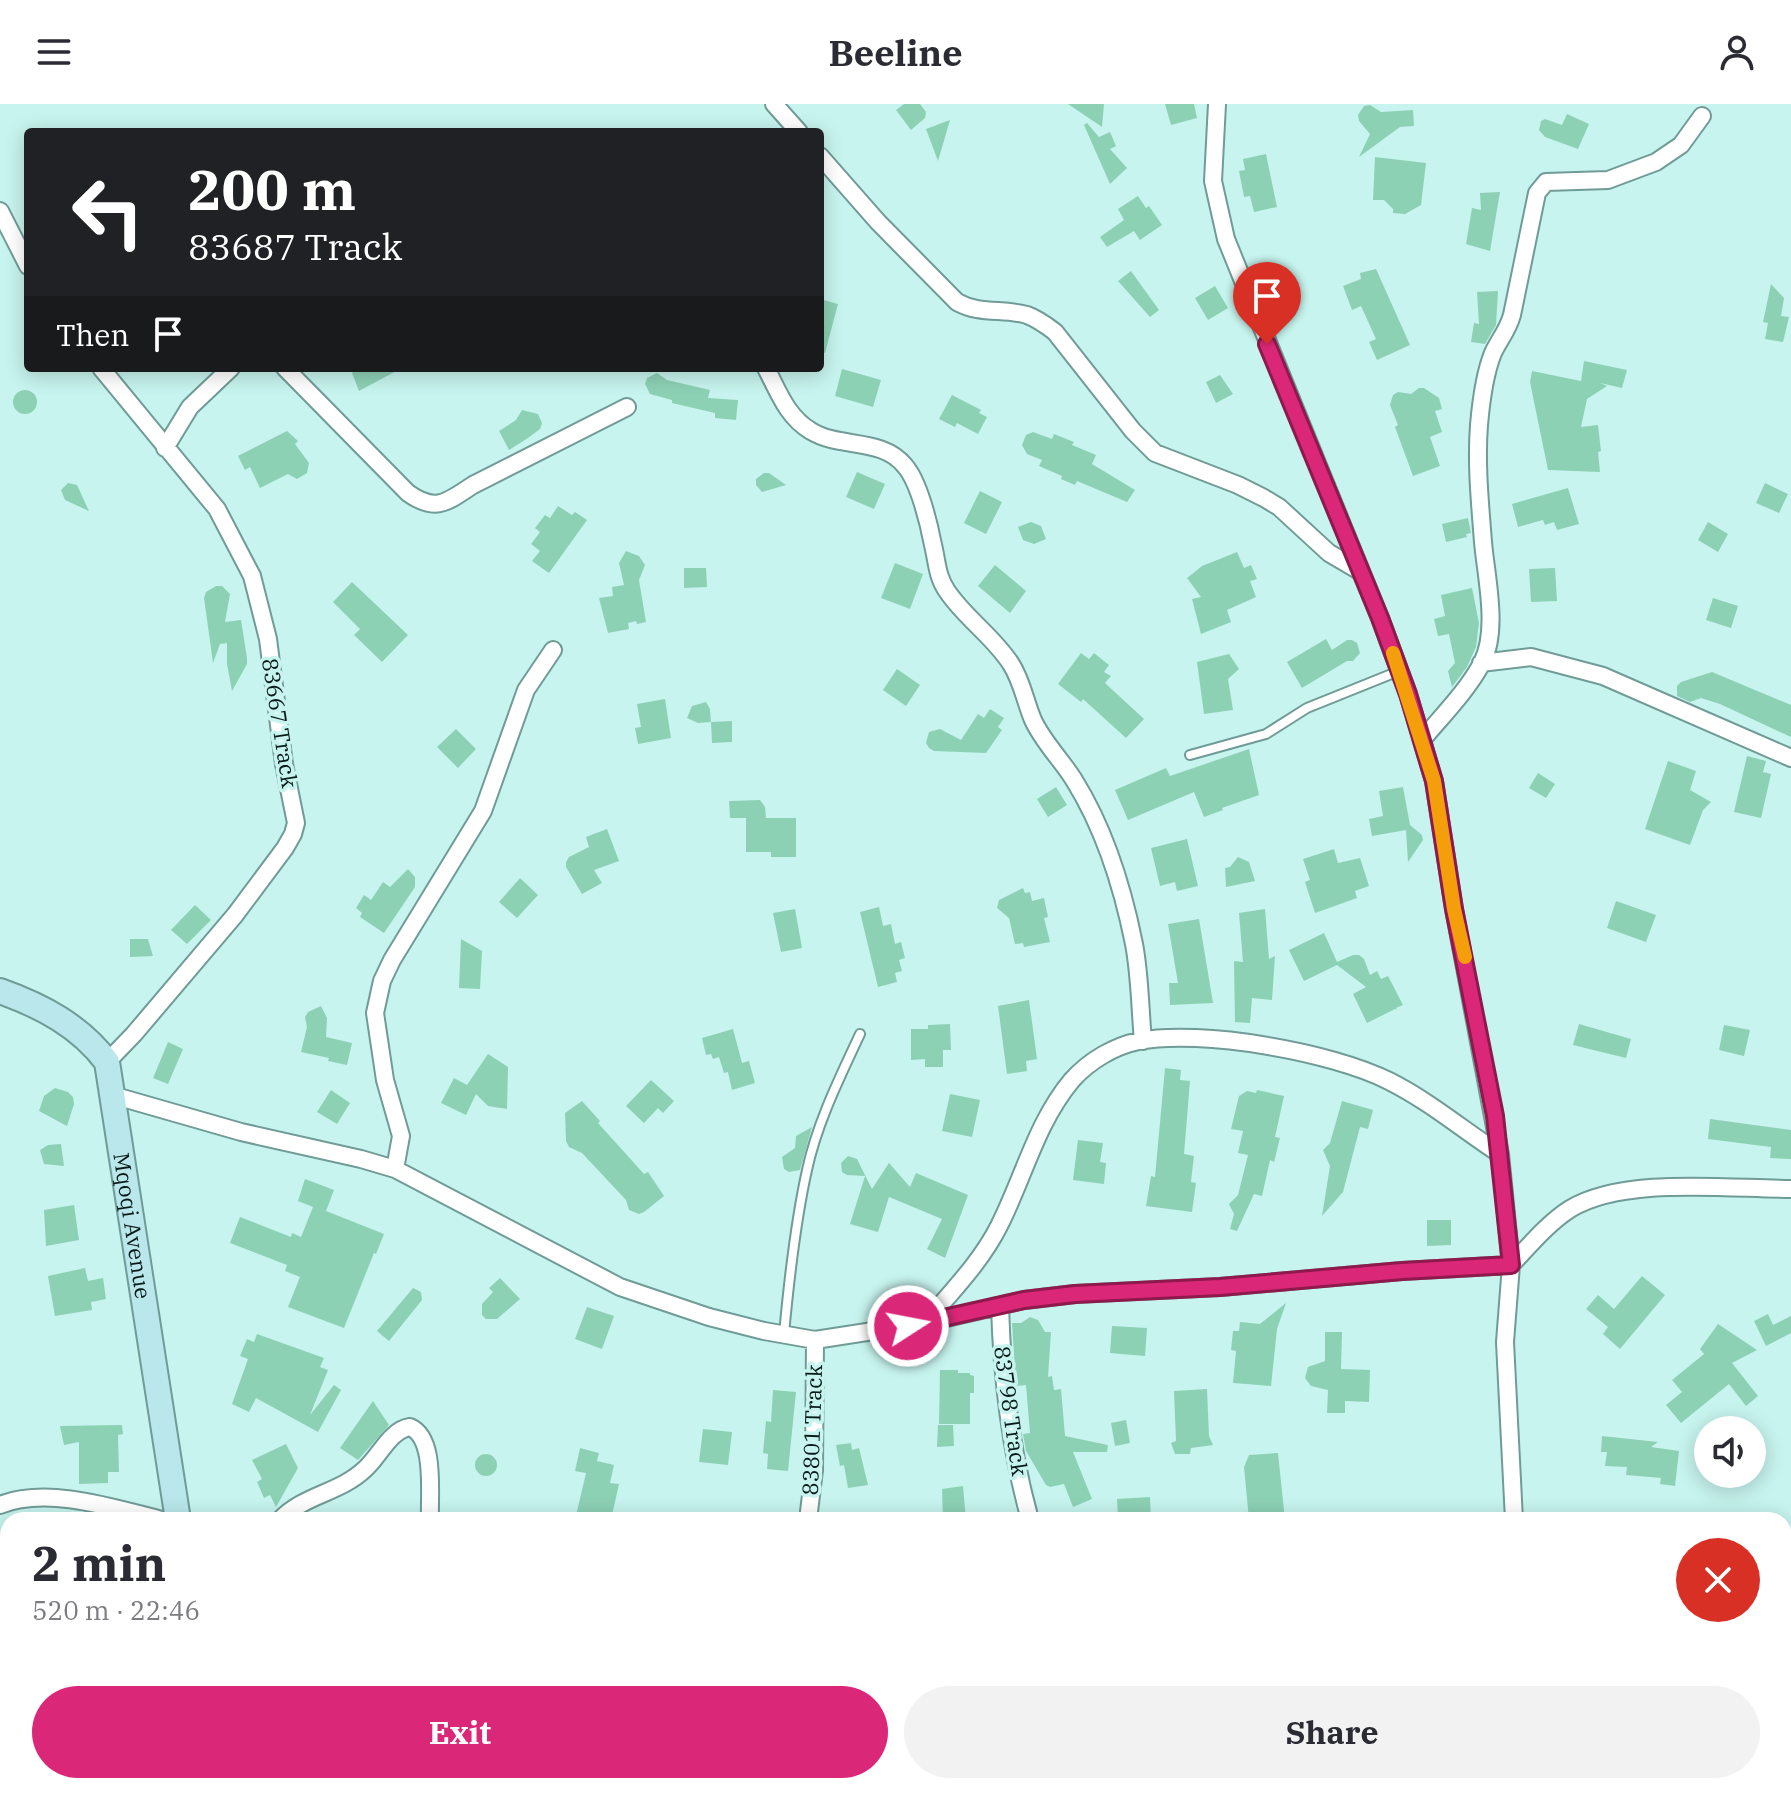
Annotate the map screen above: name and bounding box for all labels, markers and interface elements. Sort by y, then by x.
text: Beeline [828,29,963,76]
icon: menu [32,30,76,74]
icon: person [1715,30,1759,74]
text: 200 m [188,153,356,225]
icon: left [56,160,160,264]
text: 83687 Track [188,223,403,270]
pin [1233,262,1301,344]
icon: arrive [1245,274,1289,318]
icon: arrive [146,312,190,356]
text: Then [56,315,130,354]
street label: 83667 Track [256,656,305,790]
street label: Mqoqi Avenue [107,1151,159,1301]
position arrow [866,1284,950,1368]
street label: 83798 Track [988,1344,1035,1478]
street label: 83801 Track [795,1364,828,1496]
map controls [1694,1416,1766,1488]
button: sound [1694,1416,1766,1488]
text: 2 min [32,1532,166,1594]
button: close [1676,1538,1760,1622]
text: 520 m · 22:46 [32,1593,200,1627]
button: Exit [32,1686,888,1778]
button: Share [904,1686,1760,1778]

